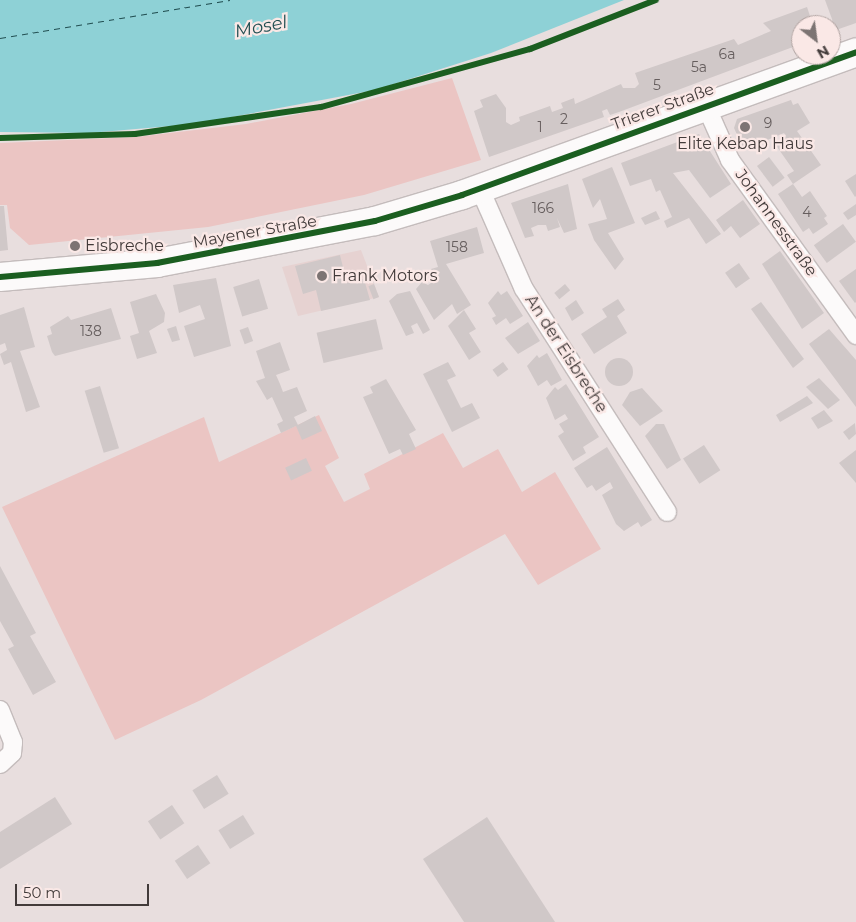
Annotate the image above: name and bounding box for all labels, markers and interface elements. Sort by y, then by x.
water label: Mosel [233,11,289,43]
north arrow [791,15,841,65]
text: N [814,42,832,63]
house number: 6a [719,46,735,62]
house number: 5a [691,59,707,75]
house number: 5 [653,77,661,93]
street label: Trierer Straße [609,80,717,134]
house number: 2 [560,111,568,127]
house number: 9 [764,115,772,131]
house number: 1 [537,119,543,135]
marker: Elite Kebap Haus [739,121,751,133]
place label: Elite Kebap Haus [677,134,813,154]
street label: Johannesstraße [731,166,821,280]
house number: 166 [532,200,554,216]
house number: 4 [802,204,812,220]
street label: Mayener Straße [192,212,318,252]
place label: Eisbreche [85,236,164,256]
house number: 158 [446,239,468,255]
marker: Eisbreche [69,240,81,252]
place label: Frank Motors [332,266,437,286]
marker: Frank Motors [316,270,328,282]
street label: An der Eisbreche [521,292,611,416]
house number: 138 [80,323,102,339]
scale bar [18,874,151,906]
text: 50 m [23,883,61,902]

